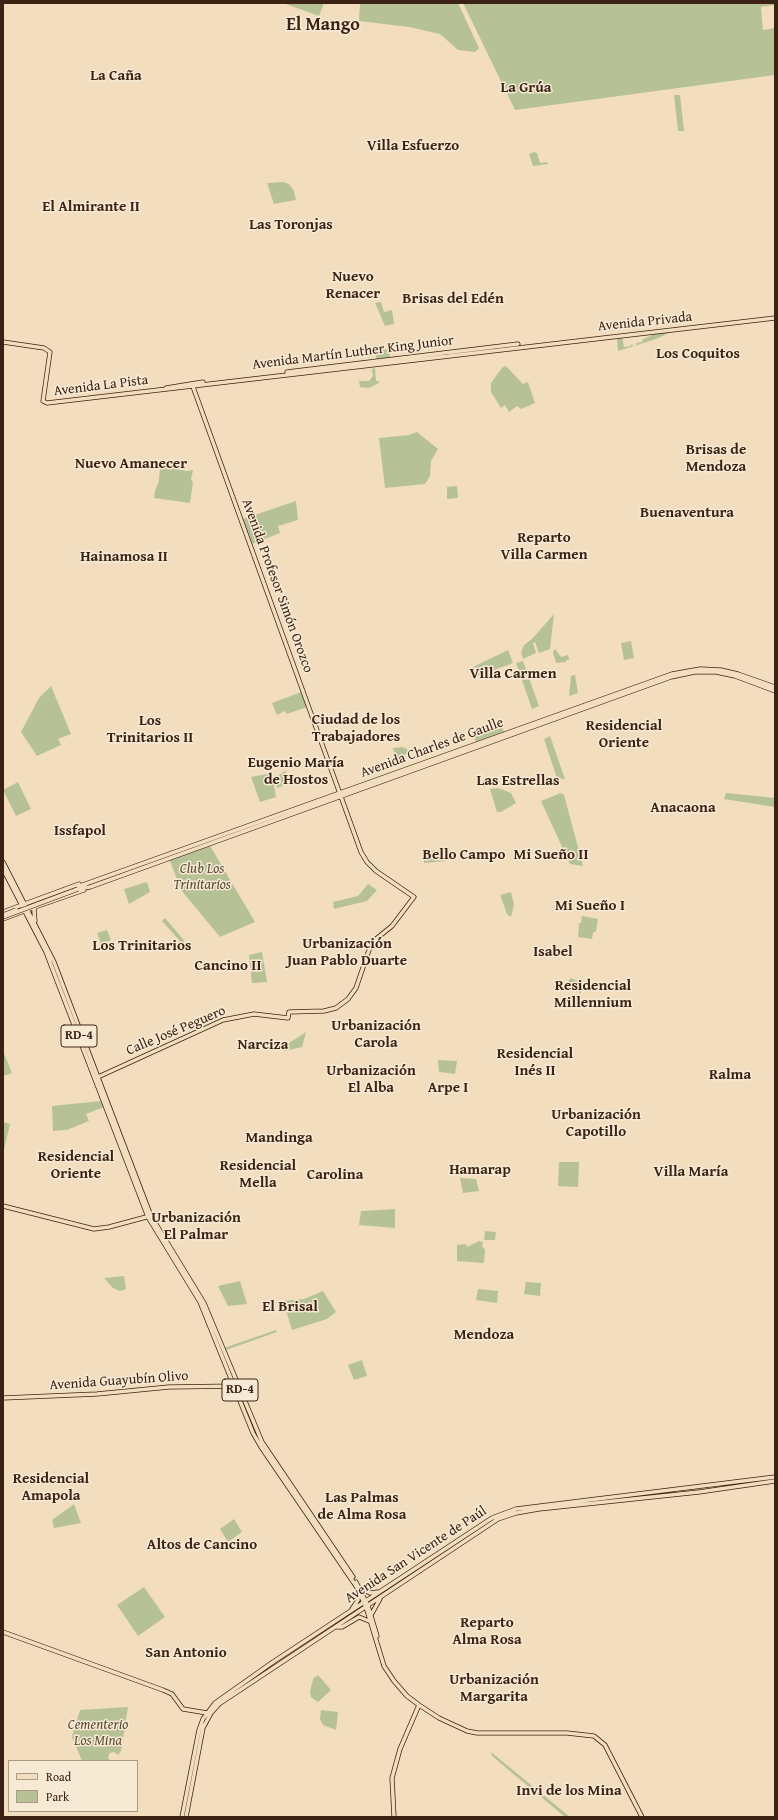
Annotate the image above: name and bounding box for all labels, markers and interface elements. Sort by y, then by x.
district label: El Mango [286,14,360,36]
district label: La Caña [90,67,142,85]
district label: La Grúa [500,79,552,97]
district label: Villa Esfuerzo [367,137,459,155]
district label: El Almirante II [42,198,140,216]
district label: Las Toronjas [249,216,333,234]
district label: Nuevo Renacer [326,268,380,303]
district label: Brisas del Edén [402,290,504,308]
street label: Avenida Privada [597,309,693,335]
street label: Avenida Martín Luther King Junior [251,332,455,374]
district label: Los Coquitos [656,345,740,363]
street label: Avenida La Pista [53,372,149,400]
district label: Brisas de Mendoza [686,441,746,476]
district label: Nuevo Amanecer [75,455,187,473]
street label: Avenida Profesor Simón Orozco [238,497,316,675]
district label: Buenaventura [640,504,734,522]
district label: Reparto Villa Carmen [500,529,588,564]
district label: Hainamosa II [80,548,168,566]
district label: Villa Carmen [469,665,557,683]
district label: Ciudad de los Trabajadores [312,711,400,746]
district label: Los Trinitarios II [107,712,193,747]
street label: Avenida Charles de Gaulle [358,714,506,782]
district label: Residencial Oriente [586,717,662,752]
district label: Eugenio María de Hostos [248,754,344,789]
district label: Las Estrellas [477,772,559,790]
district label: Anacaona [650,799,716,817]
district label: Issfapol [54,822,106,840]
district label: Bello Campo [423,846,505,864]
district label: Mi Sueño II [514,846,588,864]
park label: Club Los Trinitarios [173,861,231,894]
district label: Mi Sueño I [555,897,625,915]
district label: Urbanización Juan Pablo Duarte [287,935,407,970]
district label: Los Trinitarios [93,937,191,955]
district label: Isabel [533,943,573,961]
district label: Cancino II [195,957,261,975]
district label: Residencial Millennium [554,977,632,1012]
street label: Calle José Peguero [124,1002,228,1060]
district label: Urbanización Carola [331,1017,421,1052]
road number: RD-4 [61,1025,97,1047]
district label: Narciza [238,1036,288,1054]
district label: Residencial Inés II [497,1045,573,1080]
district label: Urbanización El Alba [326,1062,416,1097]
district label: Ralma [709,1066,751,1084]
district label: Arpe I [428,1079,468,1097]
district label: Urbanización Capotillo [551,1106,641,1141]
district label: Mandinga [245,1129,313,1147]
district label: Residencial Oriente [38,1148,114,1183]
district label: Residencial Mella [220,1157,296,1192]
district label: Hamarap [449,1161,511,1179]
district label: Villa María [654,1163,728,1181]
district label: Carolina [307,1166,363,1184]
district label: Urbanización El Palmar [151,1209,241,1244]
district label: El Brisal [262,1298,318,1316]
district label: Mendoza [454,1326,514,1344]
street label: Avenida Guayubín Olivo [49,1368,189,1394]
road number: RD-4 [222,1379,258,1401]
district label: Residencial Amapola [13,1470,89,1505]
district label: Las Palmas de Alma Rosa [318,1489,406,1524]
street label: Avenida San Vicente de Paúl [342,1503,490,1607]
district label: Altos de Cancino [147,1536,257,1554]
district label: Reparto Alma Rosa [452,1614,522,1649]
district label: San Antonio [145,1644,227,1662]
district label: Urbanización Margarita [449,1671,539,1706]
park label: Cementerio Los Mina [68,1717,128,1750]
legend [8,1760,138,1812]
text: Road [46,1768,71,1785]
district label: Invi de los Mina [516,1782,622,1800]
text: Park [46,1788,69,1805]

